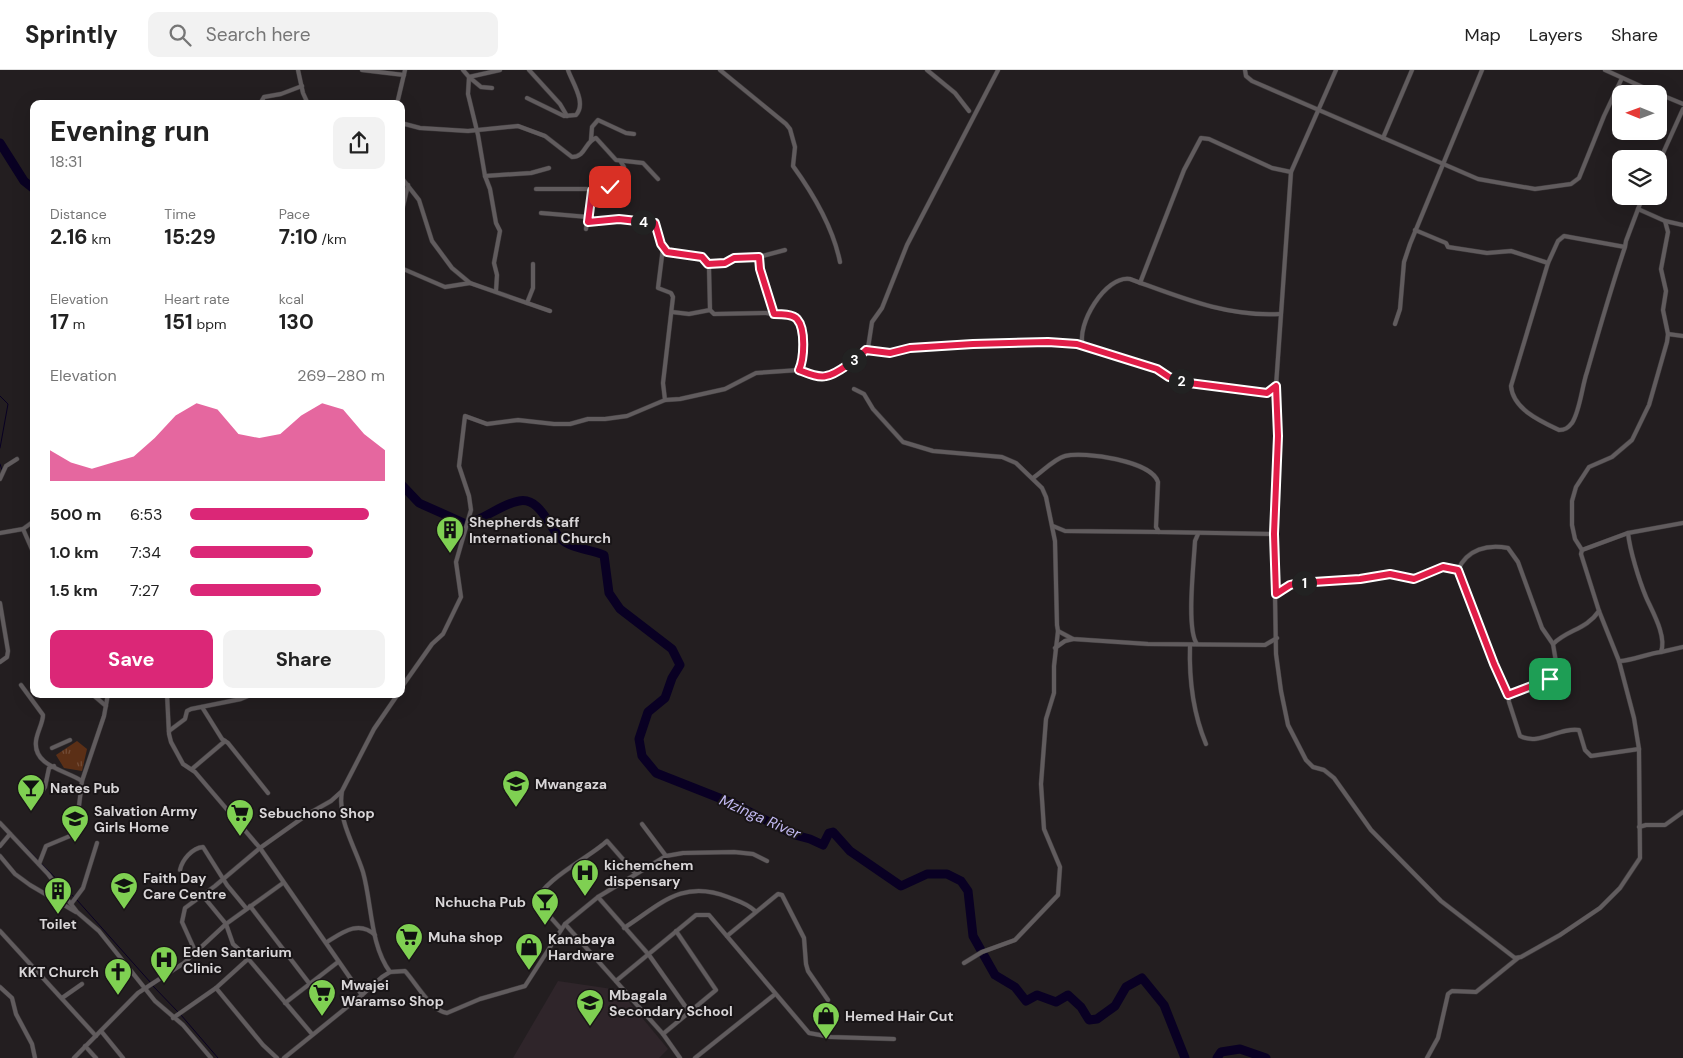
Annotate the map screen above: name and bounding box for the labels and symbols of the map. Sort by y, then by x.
north arrow [1612,85,1668,140]
pin [589,166,631,208]
pin: 4 [630,210,656,234]
pin: 3 [842,348,866,372]
pin: 2 [1168,368,1194,394]
place label: Shepherds Staff International Church [469,513,611,547]
building icon: Shepherds Staff International Church [435,515,465,554]
pin: 1 [1292,570,1316,596]
pin [1529,658,1571,700]
school or university icon: Mwangaza [501,769,531,808]
bar icon: Nates Pub [16,773,46,812]
place label: Mwangaza [535,775,607,793]
place label: Nates Pub [50,779,120,797]
water label: Mzinga River [716,790,804,844]
supermarket icon: Sebuchono Shop [225,798,255,837]
place label: Salvation Army Girls Home [94,802,198,836]
school or university icon: Salvation Army Girls Home [60,804,90,843]
place label: Sebuchono Shop [259,804,375,822]
place label: kichemchem dispensary [604,856,693,890]
hospital icon: kichemchem dispensary [570,858,600,897]
place label: Faith Day Care Centre [143,869,226,903]
school or university icon: Faith Day Care Centre [109,871,139,910]
building icon: Toilet [43,876,73,915]
bar icon: Nchucha Pub [530,887,560,926]
place label: Nchucha Pub [435,893,526,911]
place label: Toilet [39,915,77,933]
supermarket icon: Muha shop [394,922,424,961]
place label: Muha shop [428,928,503,946]
place label: Kanabaya Hardware [548,930,615,964]
shop icon: Kanabaya Hardware [514,932,544,971]
place label: Eden Santarium Clinic [183,943,292,977]
hospital icon: Eden Santarium Clinic [149,945,179,984]
church icon: KKT Church [103,957,133,996]
place label: KKT Church [19,963,99,981]
place label: Mwajei Waramso Shop [341,976,444,1010]
supermarket icon: Mwajei Waramso Shop [307,978,337,1017]
place label: Mbagala Secondary School [609,986,733,1020]
school or university icon: Mbagala Secondary School [575,988,605,1027]
shop icon: Hemed Hair Cut [811,1001,841,1040]
place label: Hemed Hair Cut [845,1007,954,1025]

